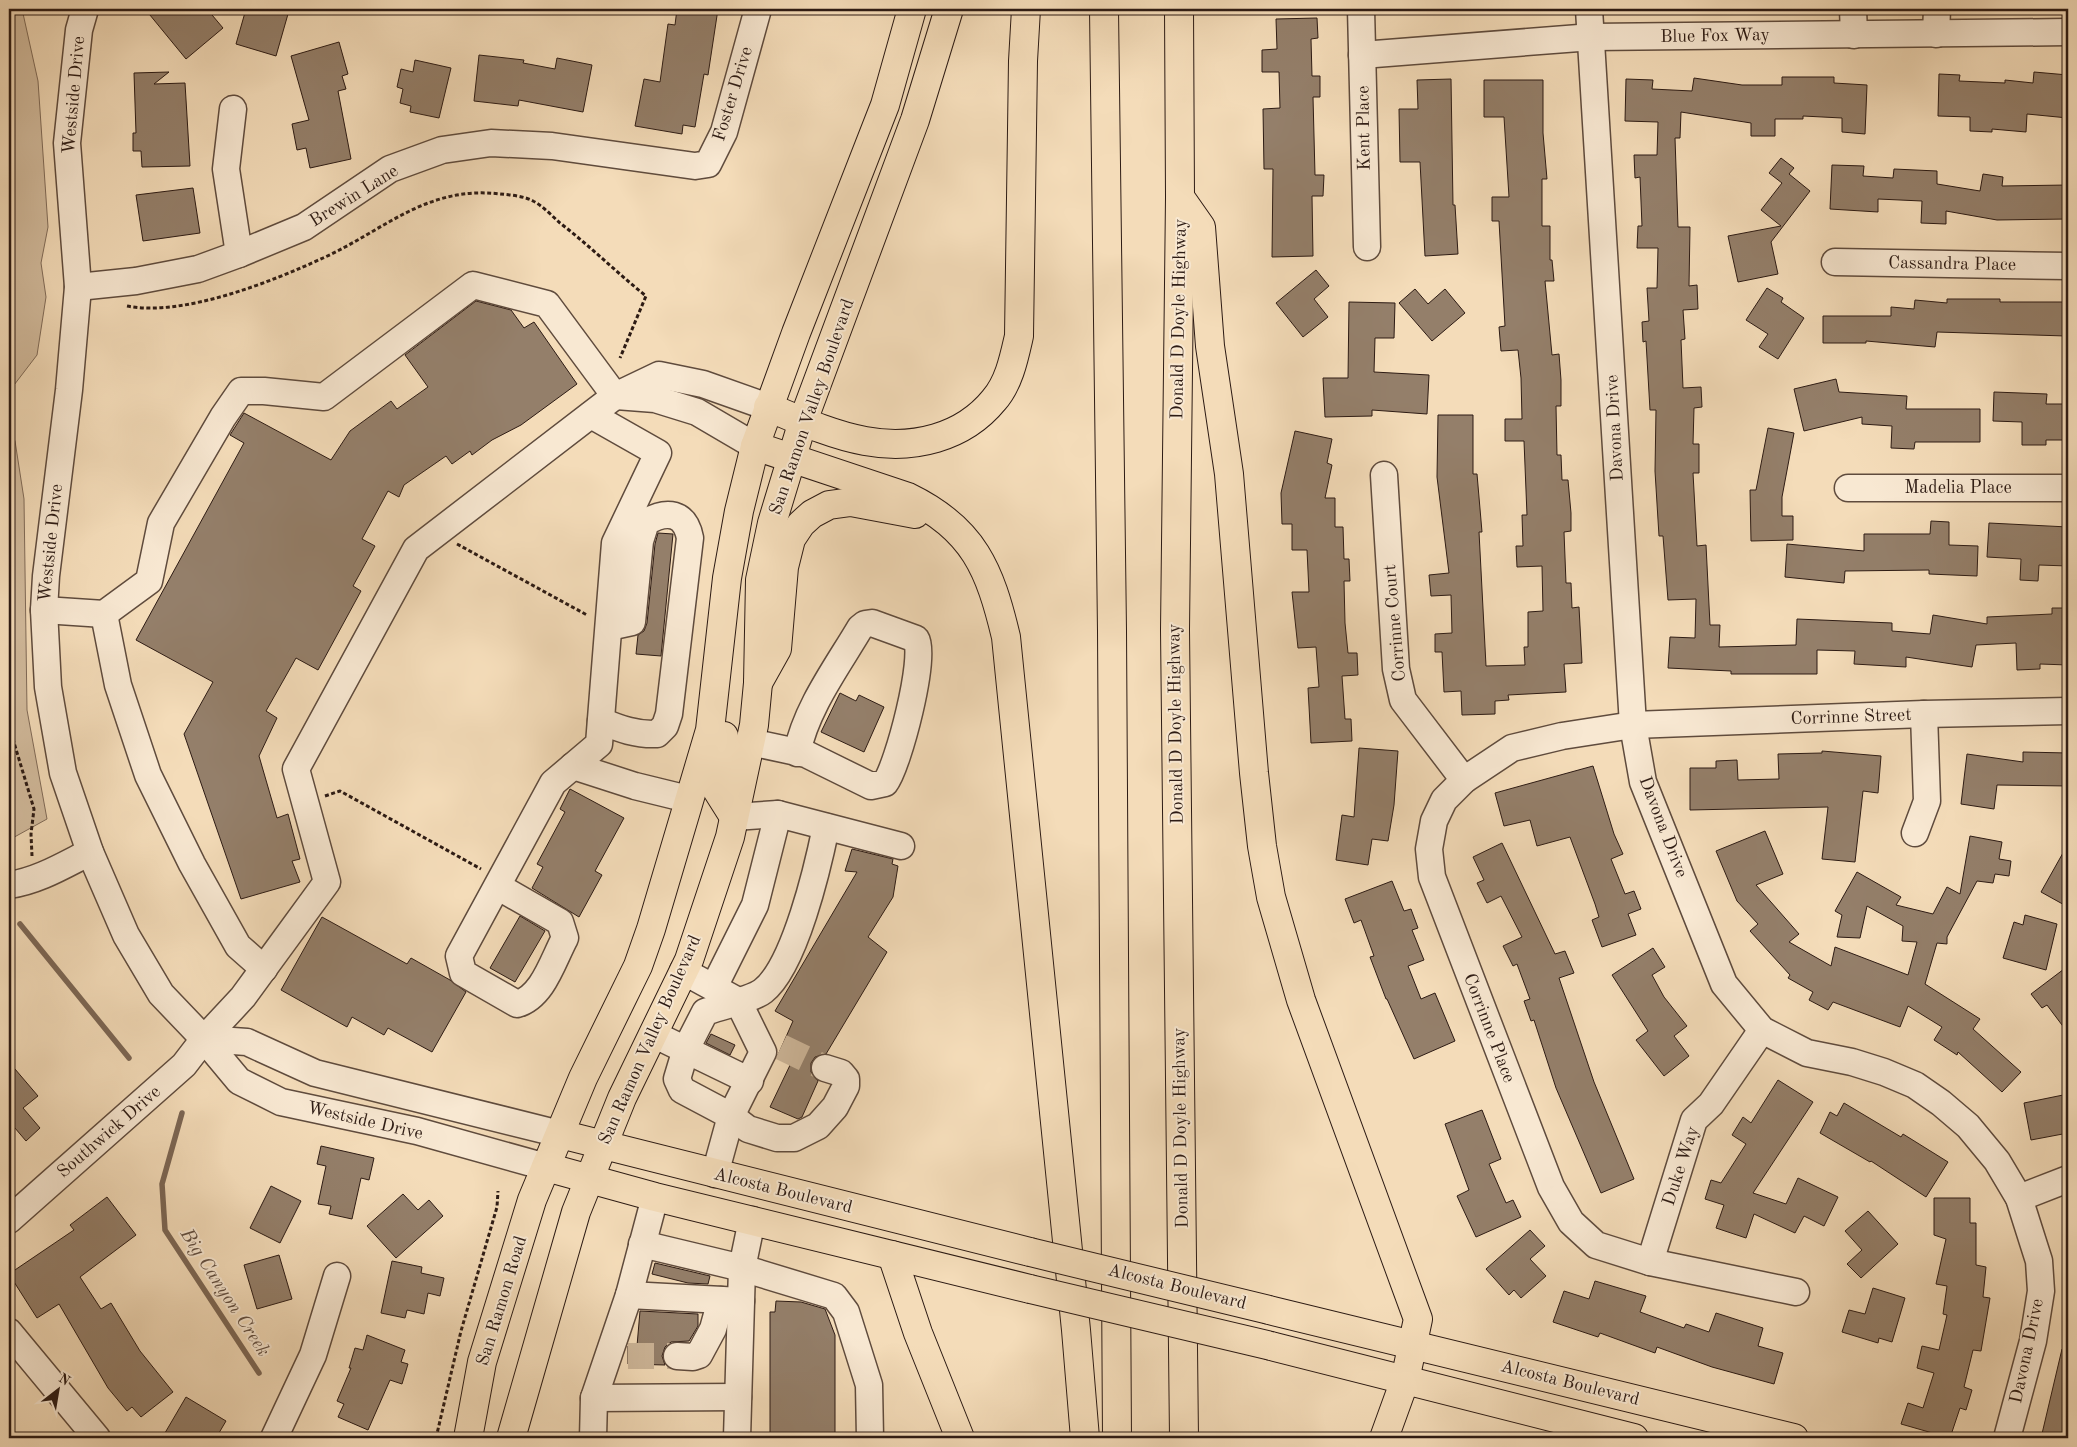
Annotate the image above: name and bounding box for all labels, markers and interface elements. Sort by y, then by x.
street label: Blue Fox Way [1660,26,1771,46]
street label: Westside Drive [60,35,88,155]
street label: Foster Drive [710,45,756,143]
street label: Kent Place [1354,85,1374,171]
street label: Brewin Lane [307,162,401,230]
street label: Donald D Doyle Highway [1168,218,1190,420]
street label: Cassandra Place [1888,254,2016,274]
street label: San Ramon Valley Boulevard [767,297,857,517]
street label: Davona Drive [1603,374,1627,482]
street label: Madelia Place [1904,479,2012,497]
street label: Westside Drive [36,483,66,603]
street label: Corrinne Court [1381,564,1409,682]
street label: Donald D Doyle Highway [1165,623,1187,825]
street label: Corrinne Street [1790,706,1912,728]
street label: Davona Drive [1635,774,1691,880]
street label: San Ramon Valley Boulevard [596,933,704,1147]
street label: Corrinne Place [1460,971,1518,1085]
street label: Donald D Doyle Highway [1170,1027,1192,1229]
street label: Southwick Drive [54,1083,164,1181]
street label: Westside Drive [305,1099,425,1143]
street label: Duke Way [1660,1124,1702,1208]
street label: Alcosta Boulevard [712,1165,854,1217]
water label: Big Canyon Creek [175,1225,272,1360]
street label: San Ramon Road [474,1234,530,1368]
street label: Alcosta Boulevard [1106,1261,1248,1313]
street label: Davona Drive [2007,1297,2047,1405]
street label: Alcosta Boulevard [1499,1357,1641,1409]
north arrow [32,1364,82,1414]
text: N [56,1371,73,1389]

